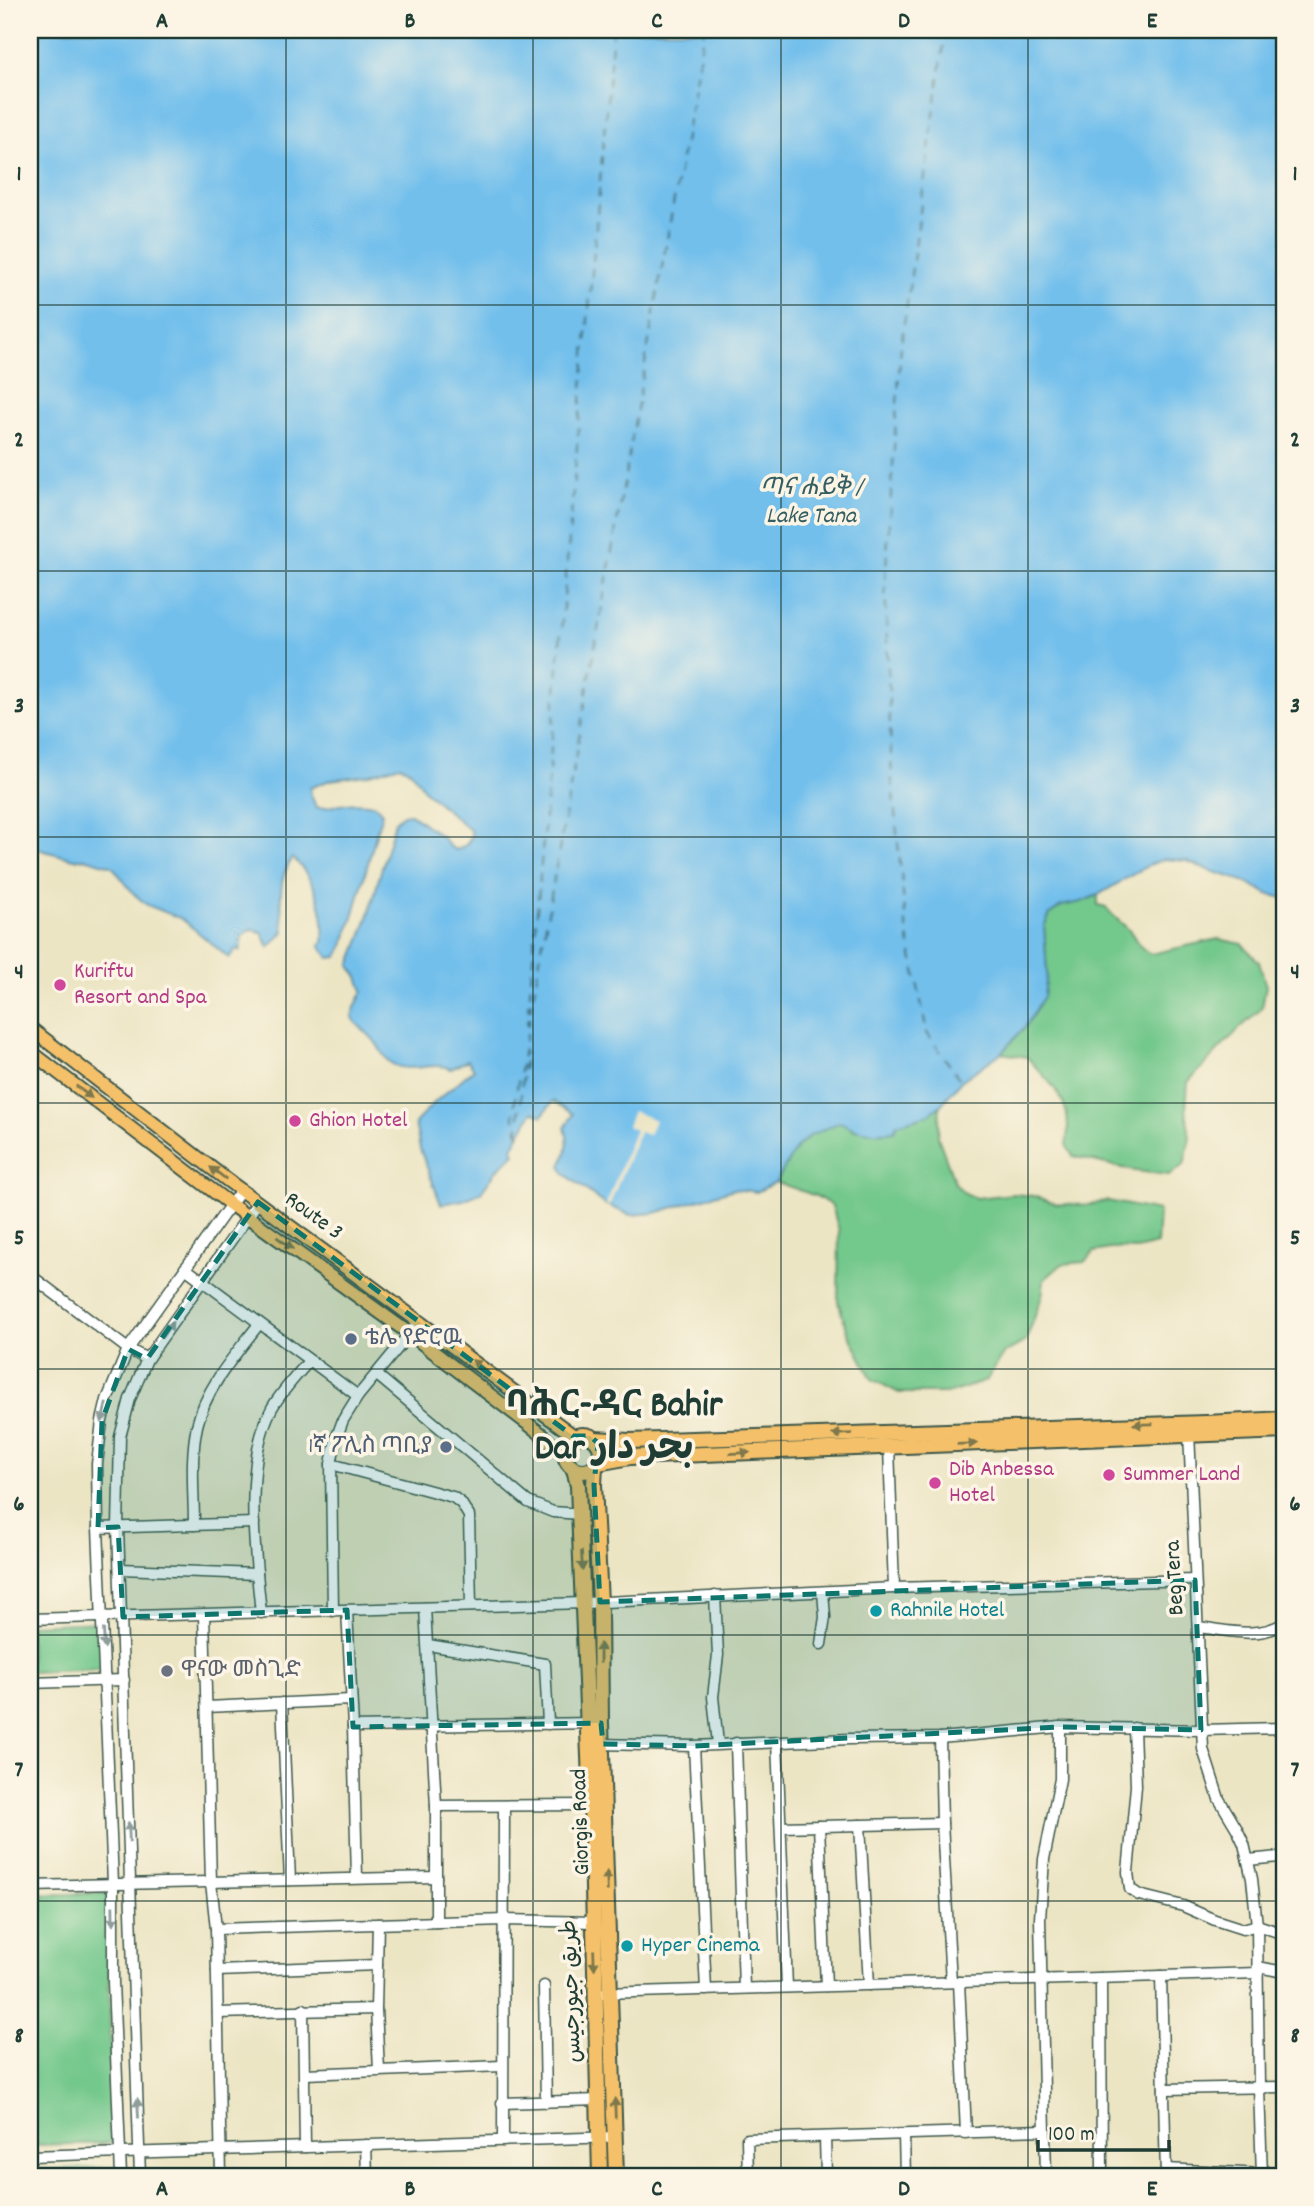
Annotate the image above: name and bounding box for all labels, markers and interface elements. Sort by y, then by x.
text: A [156,6,168,39]
text: B [405,6,416,39]
text: C [651,6,663,39]
text: D [898,6,910,39]
text: E [1147,6,1158,39]
text: 1 [16,159,22,192]
text: 1 [1292,159,1298,192]
text: 2 [14,425,24,458]
text: 2 [1290,425,1300,458]
water label: ጣና ሐይቅ / Lake Tana [760,472,867,534]
text: 3 [14,691,24,724]
text: 3 [1290,691,1300,724]
place label: Kuriftu Resort and Spa [74,956,208,1015]
text: 4 [14,957,24,990]
text: 4 [1290,957,1300,990]
marker: Kuriftu Resort and Spa [52,977,68,993]
one-way arrow [75,1085,93,1099]
place label: Ghion Hotel [309,1105,408,1138]
marker: Ghion Hotel [287,1113,303,1129]
one-way arrow [209,1166,228,1180]
street label: Route 3 [277,1184,349,1250]
text: 5 [14,1223,24,1256]
text: 5 [1290,1223,1300,1256]
one-way arrow [276,1236,294,1250]
one-way arrow [160,1321,174,1339]
place label: ቴሌ የድሮዉ [365,1323,463,1356]
marker: ቴሌ የድሮዉ [343,1331,359,1347]
one-way arrow [471,1359,489,1373]
district label: ባሕር-ዳር Bahir Dar بحر دار [505,1381,724,1477]
one-way arrow [98,1402,109,1424]
one-way arrow [1131,1418,1153,1430]
one-way arrow [831,1428,853,1439]
place label: 1ኛ ፖሊስ ጣቢያ [308,1431,432,1464]
marker: 1ኛ ፖሊስ ጣቢያ [438,1439,454,1455]
one-way arrow [956,1439,978,1450]
one-way arrow [729,1448,751,1459]
place label: Dib Anbessa Hotel [949,1454,1055,1513]
place label: Summer Land [1123,1459,1240,1492]
marker: Summer Land [1101,1467,1117,1483]
marker: Dib Anbessa Hotel [927,1475,943,1491]
text: 6 [13,1489,25,1522]
text: 6 [1289,1489,1301,1522]
street label: Beg Tera [1157,1538,1194,1616]
one-way arrow [576,1551,587,1573]
place label: Rahnile Hotel [890,1595,1005,1628]
marker: Rahnile Hotel [868,1603,884,1619]
one-way arrow [98,1629,109,1651]
one-way arrow [595,1642,606,1664]
place label: ዋናው መስጊድ [181,1655,301,1688]
marker: ዋናው መስጊድ [159,1663,175,1679]
text: 7 [15,1755,24,1788]
text: 7 [1291,1755,1300,1788]
street label: Giorgis Road [564,1768,600,1876]
one-way arrow [124,1820,135,1842]
one-way arrow [602,1869,613,1891]
one-way arrow [107,1905,119,1927]
street label: طريق جيورجيس [554,1919,592,2063]
place label: Hyper Cinema [641,1930,761,1963]
marker: Hyper Cinema [619,1938,635,1954]
one-way arrow [589,1949,600,1971]
text: 8 [14,2021,24,2054]
text: 8 [1290,2021,1300,2054]
one-way arrow [132,2097,143,2119]
one-way arrow [609,2097,620,2119]
scale bar [1038,2108,1169,2152]
text: 100 m [1048,2121,1095,2151]
text: A [156,2174,168,2206]
text: B [405,2174,416,2206]
text: C [651,2174,663,2206]
text: D [898,2174,910,2206]
text: E [1147,2174,1158,2206]

